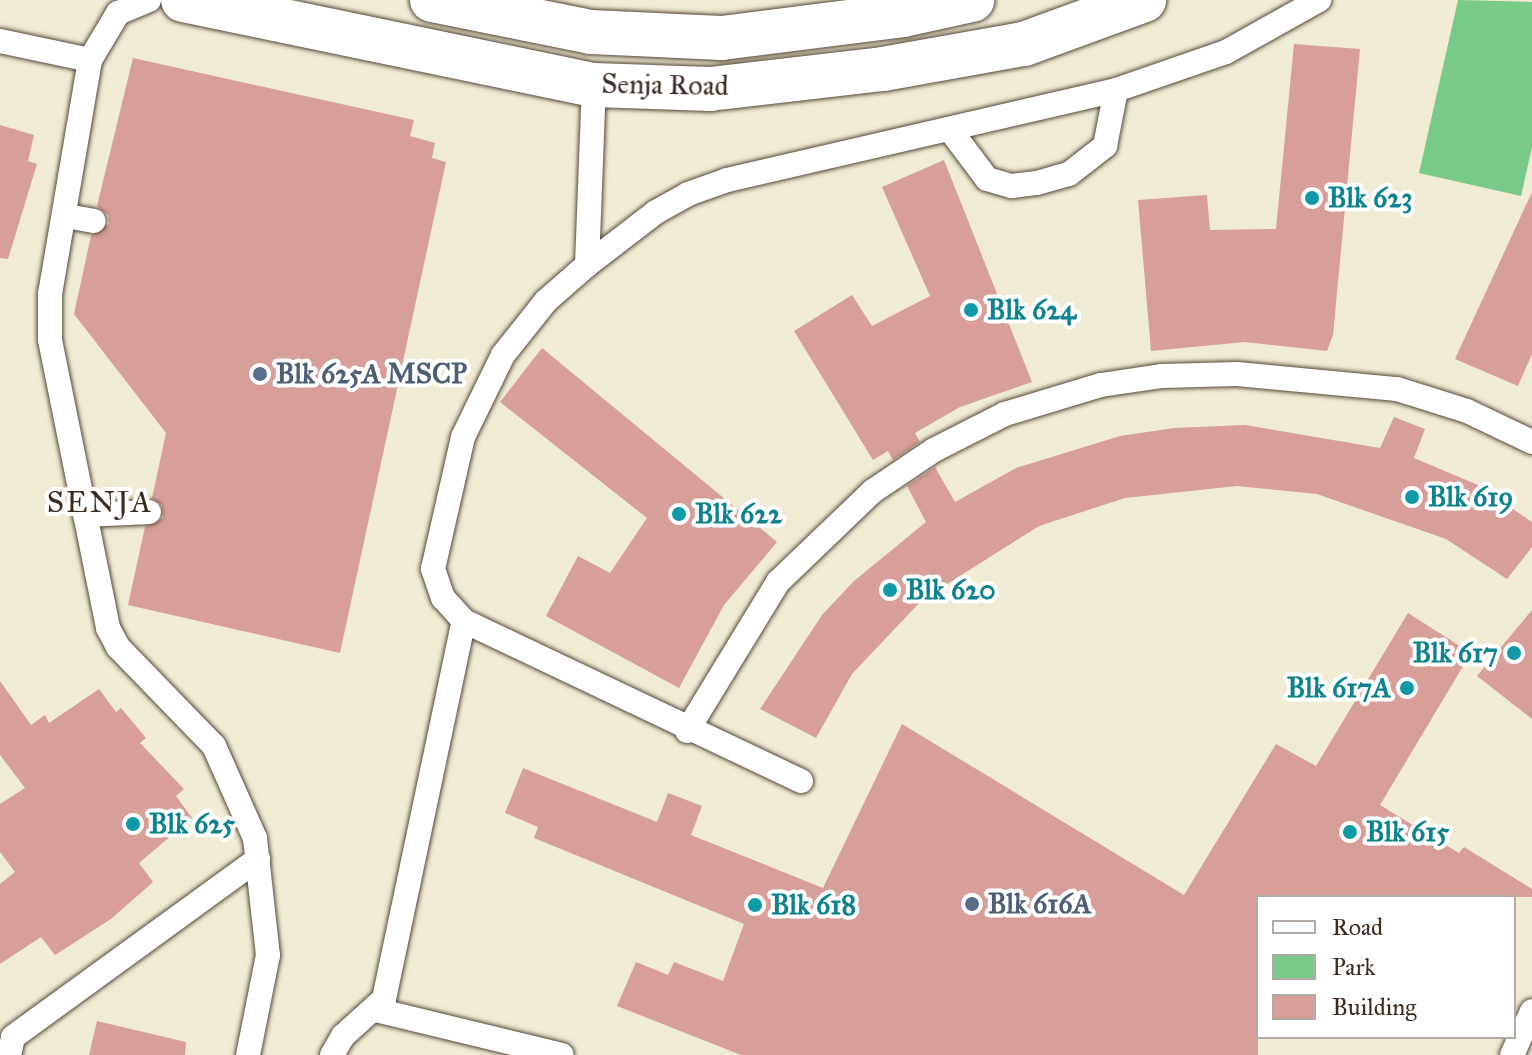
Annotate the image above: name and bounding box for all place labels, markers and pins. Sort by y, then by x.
place label: Blk 623 [1328,181,1412,215]
marker: Blk 623 [1303,189,1321,207]
place label: Blk 624 [987,293,1076,327]
marker: Blk 624 [962,301,980,319]
place label: Blk 625A MSCP [276,357,467,391]
marker: Blk 625A MSCP [251,365,269,383]
place label: Blk 619 [1428,480,1513,514]
marker: Blk 619 [1403,488,1421,506]
place label: Blk 622 [695,497,782,531]
marker: Blk 622 [670,505,688,523]
place label: Blk 620 [906,573,996,607]
marker: Blk 620 [881,581,899,599]
place label: Blk 617 [1413,636,1498,670]
marker: Blk 617 [1505,644,1523,662]
place label: Blk 617A [1287,671,1391,705]
marker: Blk 617A [1398,679,1416,697]
place label: Blk 625 [149,807,235,841]
marker: Blk 625 [124,815,142,833]
place label: Blk 615 [1366,815,1449,849]
marker: Blk 615 [1341,823,1359,841]
place label: Blk 616A [988,887,1091,921]
place label: Blk 618 [771,888,856,922]
marker: Blk 616A [963,895,981,913]
marker: Blk 618 [746,896,764,914]

